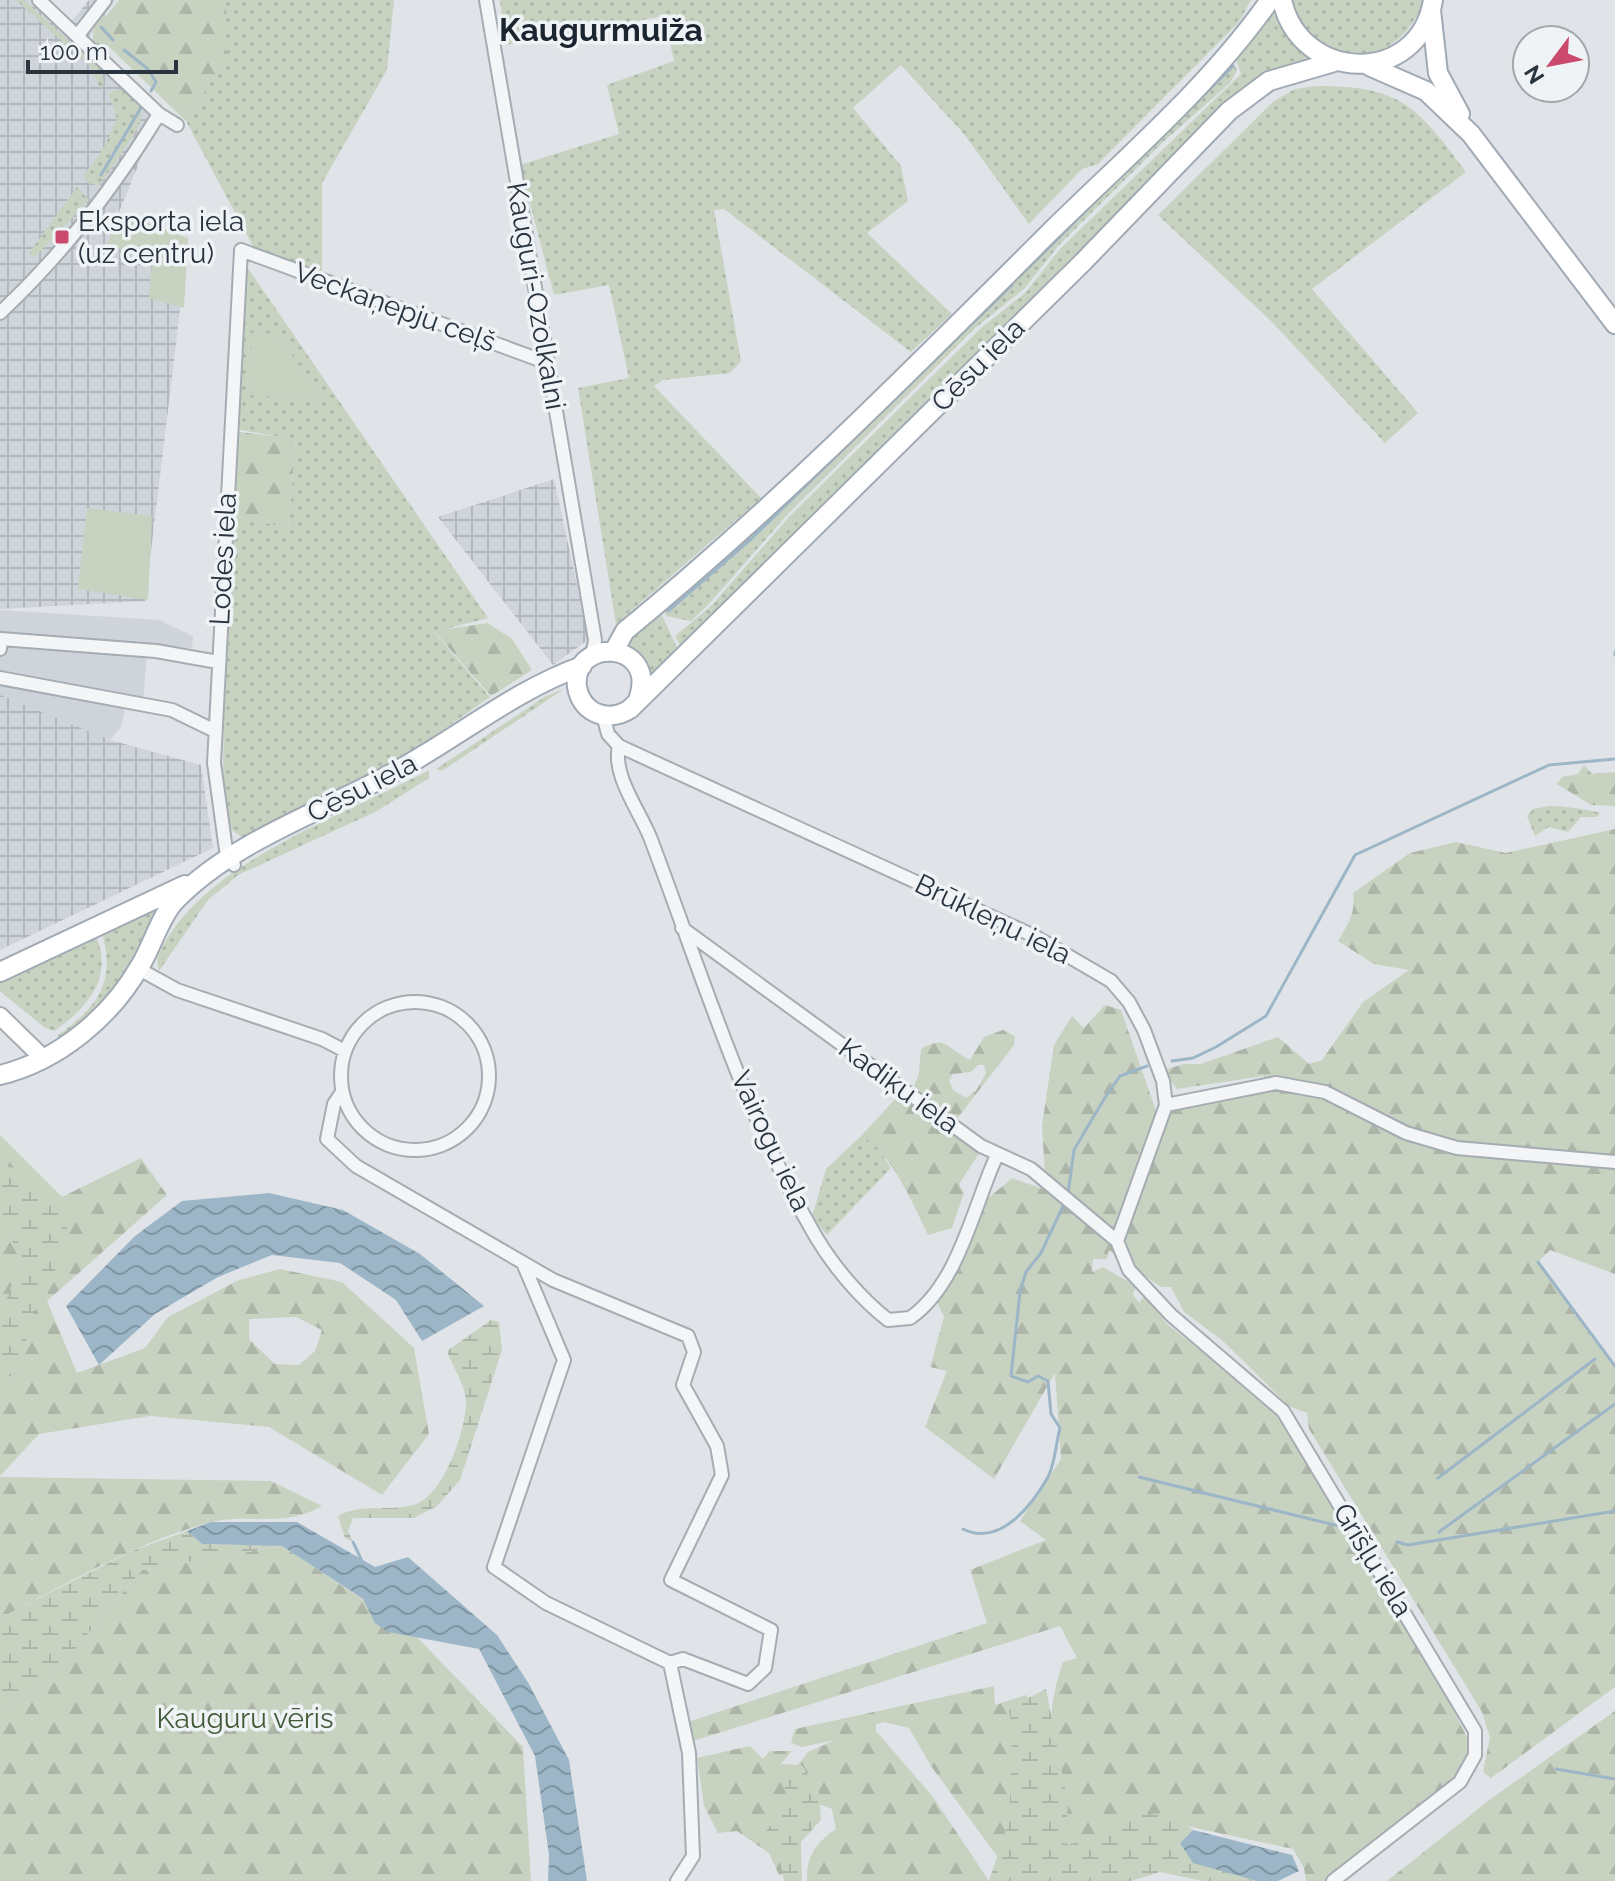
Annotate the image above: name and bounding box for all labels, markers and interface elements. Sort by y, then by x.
district label: Kaugurmuiža [499,11,703,48]
scale bar [28,24,176,74]
north arrow [1511,24,1591,104]
text: 100 m [40,37,108,66]
text: N [1519,61,1550,89]
street label: Kauguri-Ozolkalni [500,180,572,412]
place label: Eksporta iela (uz centru) [78,205,244,270]
marker: Eksporta iela (uz centru) [53,228,71,246]
street label: Veckaņepju ceļš [290,255,500,359]
street label: Cēsu iela [924,311,1032,419]
street label: Lodes iela [203,492,243,626]
street label: Cēsu iela [302,746,422,830]
street label: Brūkleņu iela [910,867,1076,971]
street label: Kadiķu iela [832,1031,966,1141]
street label: Vairogu iela [724,1065,818,1217]
street label: Grīšļu iela [1326,1497,1420,1623]
park label: Kauguru vēris [157,1702,334,1735]

